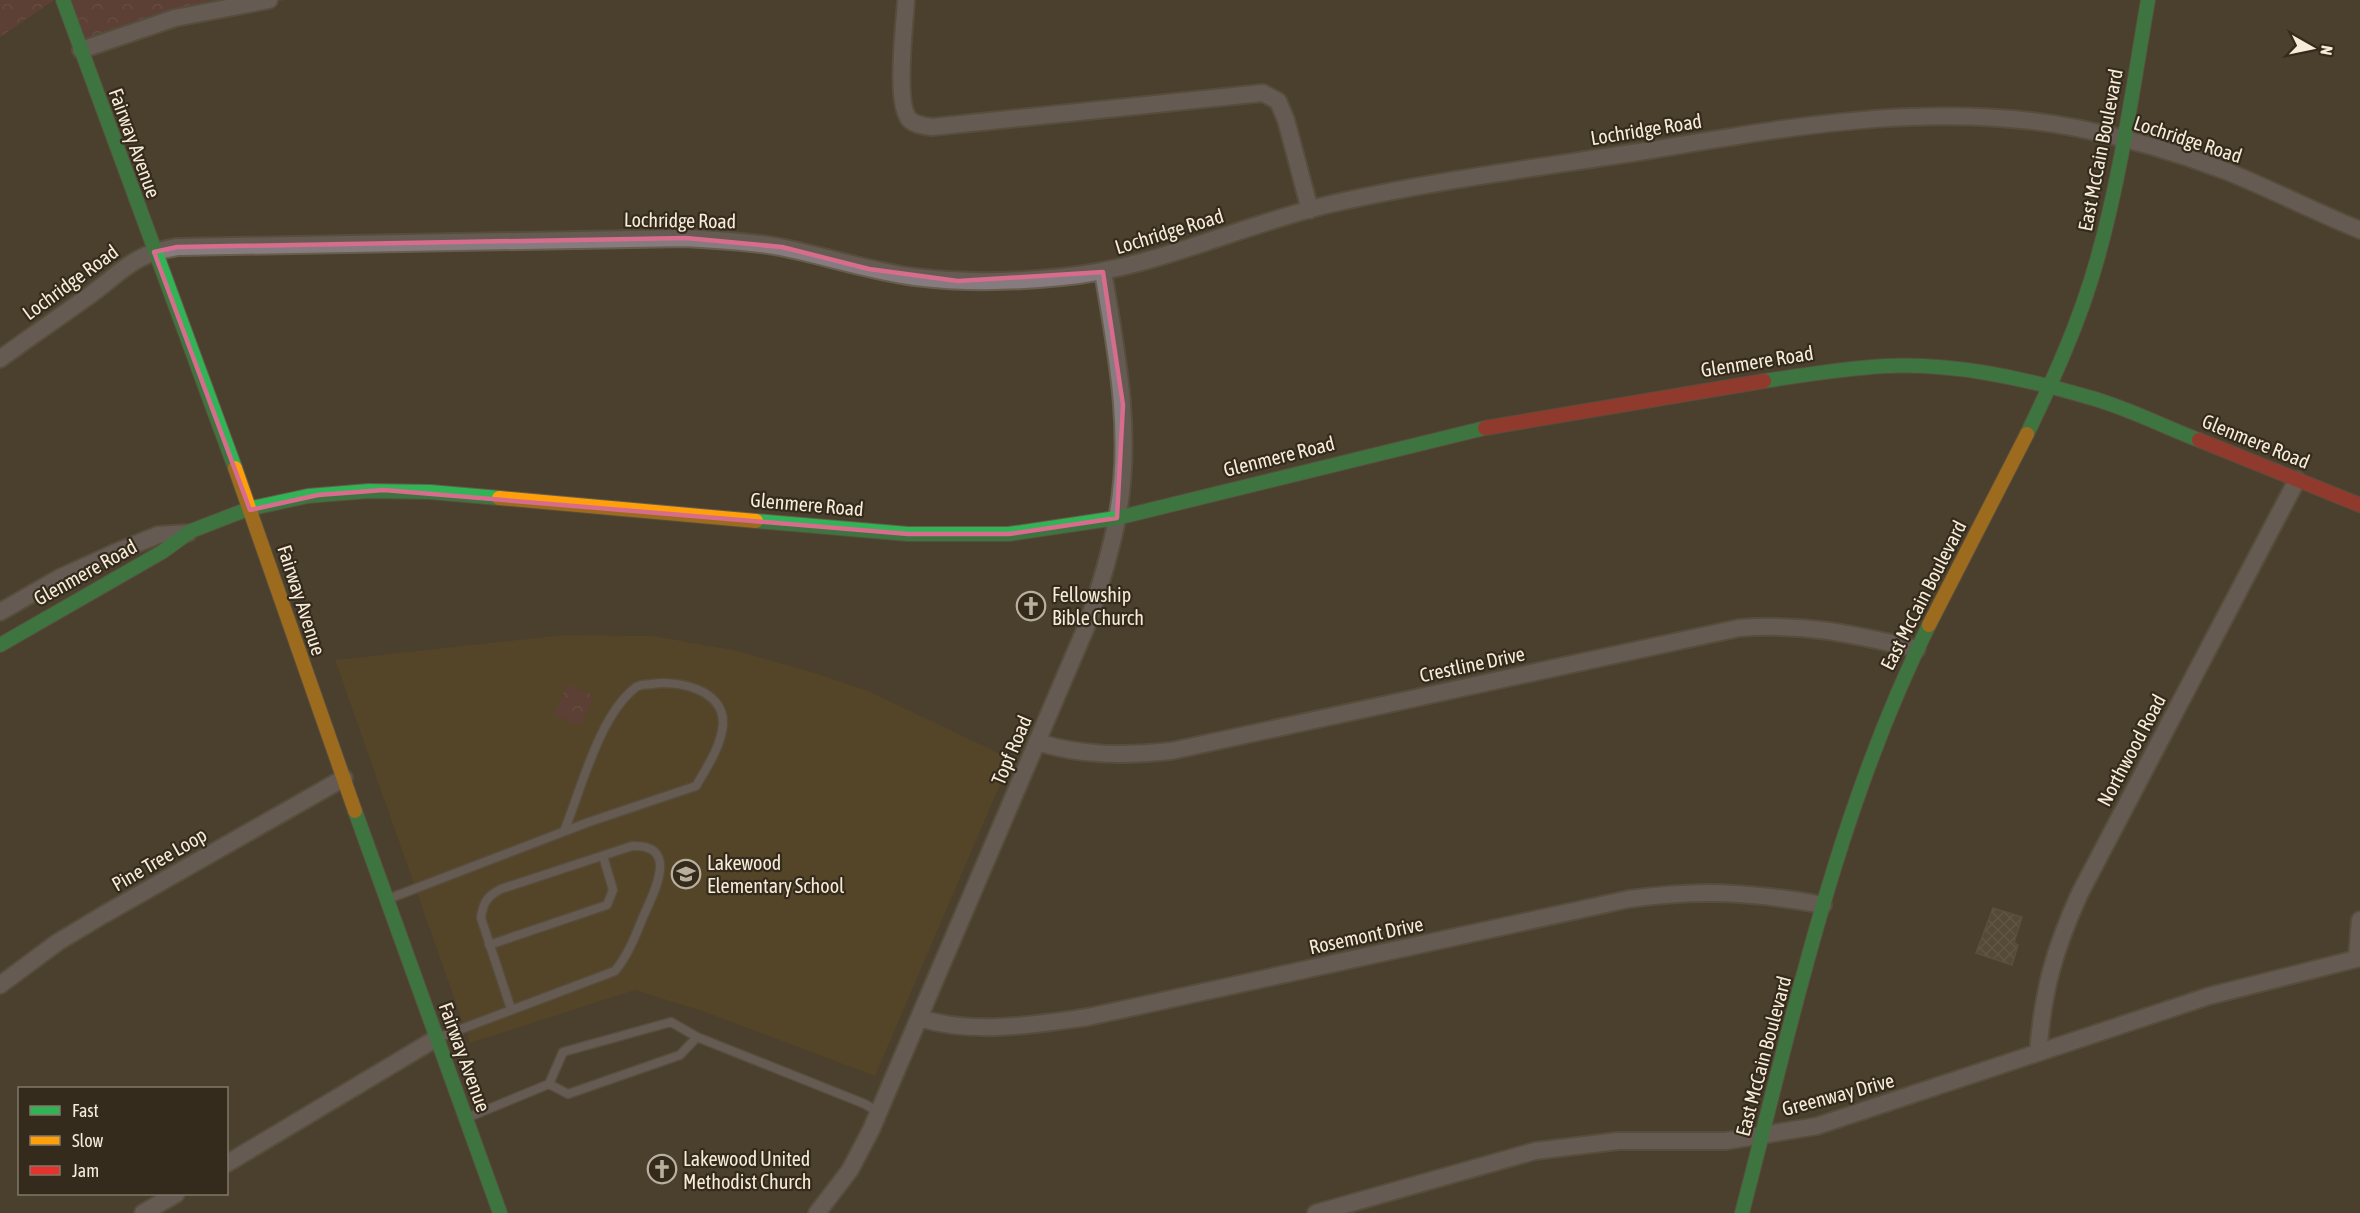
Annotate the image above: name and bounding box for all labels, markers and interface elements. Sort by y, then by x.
north arrow [2282,18,2342,78]
text: N [2317,44,2336,56]
street label: East McCain Boulevard [2073,67,2127,233]
street label: Fairway Avenue [105,85,165,201]
street label: Lochridge Road [1589,109,1703,149]
street label: Lochridge Road [2131,111,2245,167]
street label: Lochridge Road [1112,204,1226,258]
street label: Lochridge Road [624,208,736,232]
street label: Lochridge Road [18,240,122,324]
street label: Glenmere Road [1699,341,1815,381]
street label: Glenmere Road [2199,409,2313,473]
street label: Glenmere Road [1221,431,1337,481]
street label: Glenmere Road [749,488,865,520]
street label: East McCain Boulevard [1875,516,1971,674]
street label: Glenmere Road [30,534,140,610]
street label: Fairway Avenue [273,542,331,658]
place label: Fellowship Bible Church [1052,583,1144,629]
church icon: Fellowship Bible Church [1015,590,1047,622]
street label: Crestline Drive [1417,642,1527,686]
street label: Northwood Road [2092,690,2170,810]
street label: Topf Road [986,712,1036,788]
street label: Pine Tree Loop [107,823,211,895]
place label: Lakewood Elementary School [707,851,845,897]
school or university icon: Lakewood Elementary School [670,858,702,890]
street label: Rosemont Drive [1307,912,1425,958]
street label: East McCain Boulevard [1731,973,1795,1139]
street label: Fairway Avenue [435,999,495,1115]
street label: Greenway Drive [1779,1068,1897,1120]
legend [18,1087,228,1195]
text: Fast [72,1100,99,1121]
text: Slow [72,1130,103,1151]
place label: Lakewood United Methodist Church [683,1147,811,1193]
church icon: Lakewood United Methodist Church [646,1153,678,1185]
text: Jam [72,1160,99,1181]

